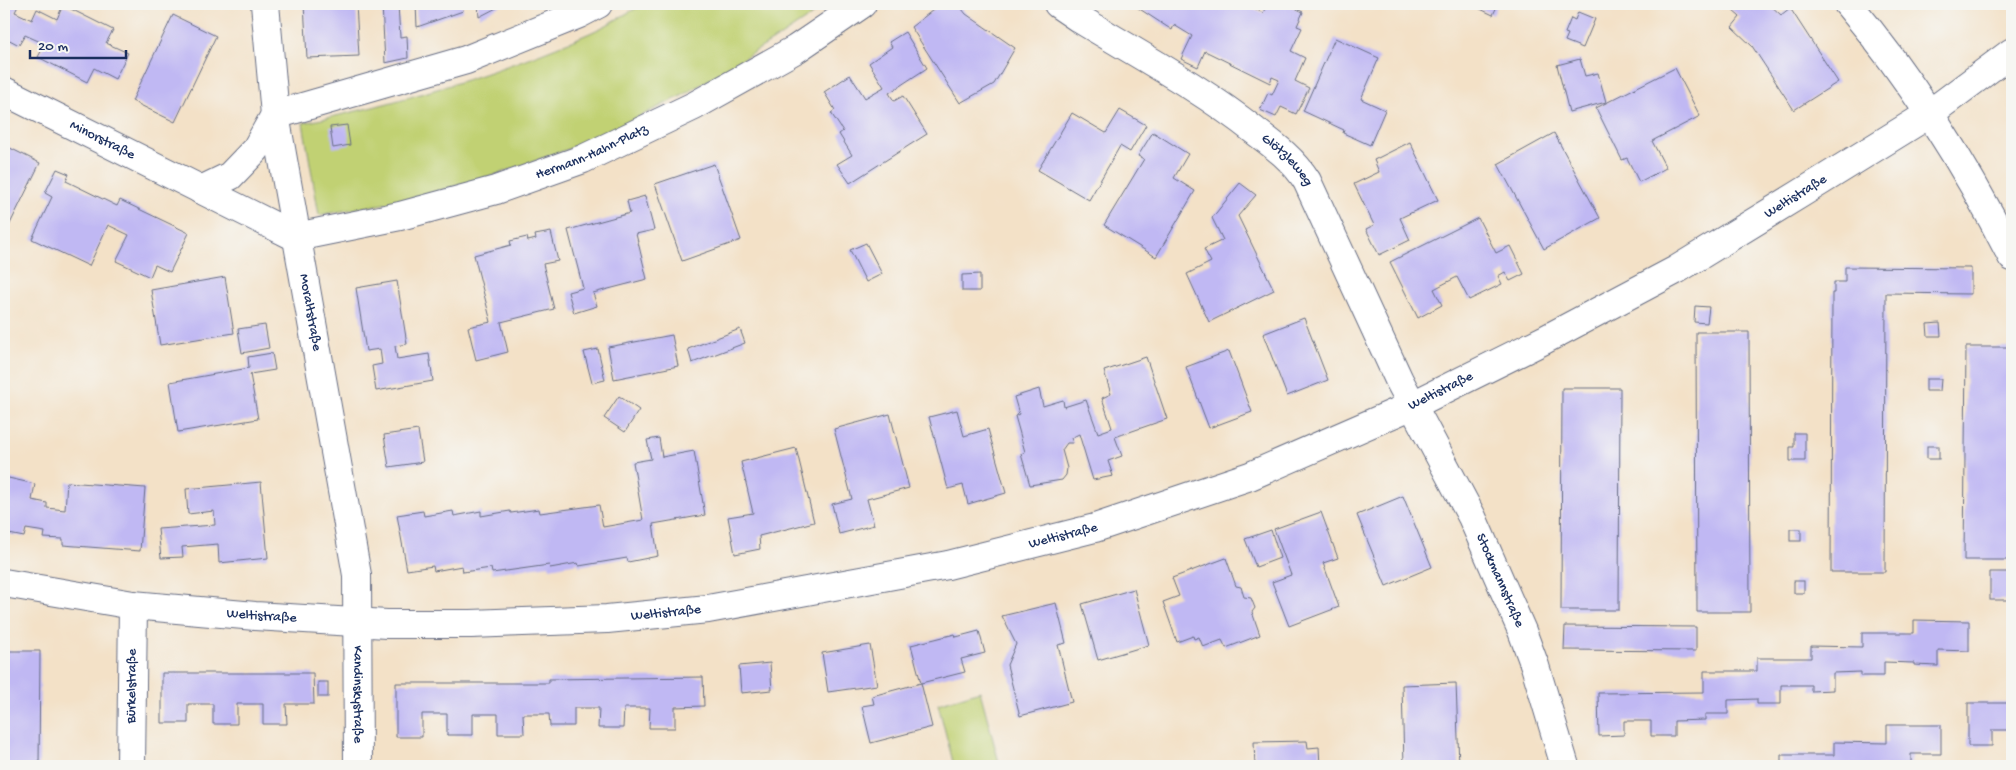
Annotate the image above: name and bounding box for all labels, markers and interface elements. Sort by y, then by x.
scale bar [30,28,126,60]
text: 20 m [38,38,68,56]
street label: Minorstraße [67,117,139,164]
street label: Hermann-Hahn-Platz [533,120,651,184]
street label: Glötzleweg [1258,130,1317,189]
street label: Weltistraße [1761,171,1831,222]
street label: Moraltstraße [295,273,326,353]
street label: Weltistraße [1405,368,1477,414]
street label: Weltistraße [1027,519,1100,553]
street label: Stockmannstraße [1472,531,1528,631]
street label: Weltistraße [630,601,703,625]
street label: Weltistraße [226,605,298,627]
street label: Kandinskystraße [349,645,366,744]
street label: Bürkelstraße [123,648,141,724]

